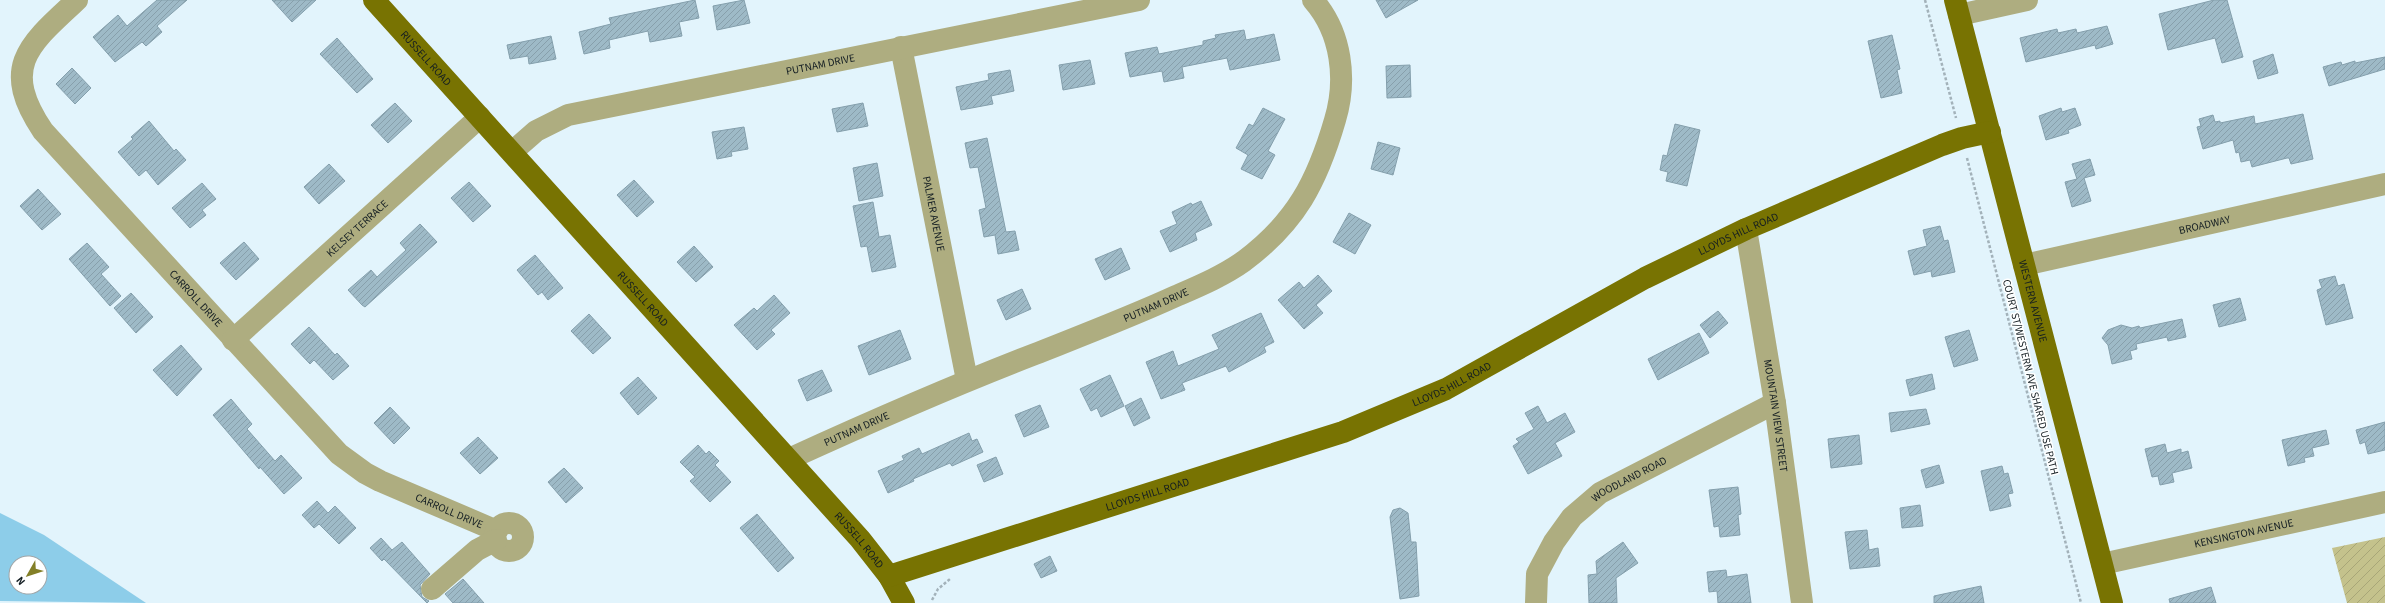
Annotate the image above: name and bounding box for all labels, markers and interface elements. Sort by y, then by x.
street label: RUSSELL ROAD [397,27,455,89]
street label: PUTNAM DRIVE [785,50,856,79]
street label: PALMER AVENUE [919,175,948,253]
street label: KELSEY TERRACE [323,196,392,260]
street label: LLOYDS HILL ROAD [1696,209,1781,259]
street label: BROADWAY [2177,212,2233,238]
street label: WESTERN AVENUE [2015,258,2051,344]
street label: CARROLL DRIVE [166,267,226,330]
street label: RUSSELL ROAD [614,268,672,330]
street label: COURT ST/WESTERN AVE SHARED USE PATH [1999,278,2062,476]
street label: PUTNAM DRIVE [1121,284,1191,326]
street label: LLOYDS HILL ROAD [1410,358,1494,410]
street label: MOUNTAIN VIEW STREET [1760,358,1791,473]
street label: PUTNAM DRIVE [822,408,892,450]
street label: WOODLAND ROAD [1588,453,1670,505]
street label: LLOYDS HILL ROAD [1104,474,1191,515]
street label: CARROLL DRIVE [413,490,486,532]
street label: RUSSELL ROAD [831,509,887,572]
street label: KENSINGTON AVENUE [2193,515,2295,552]
north arrow [8,555,48,595]
text: N [12,573,29,589]

